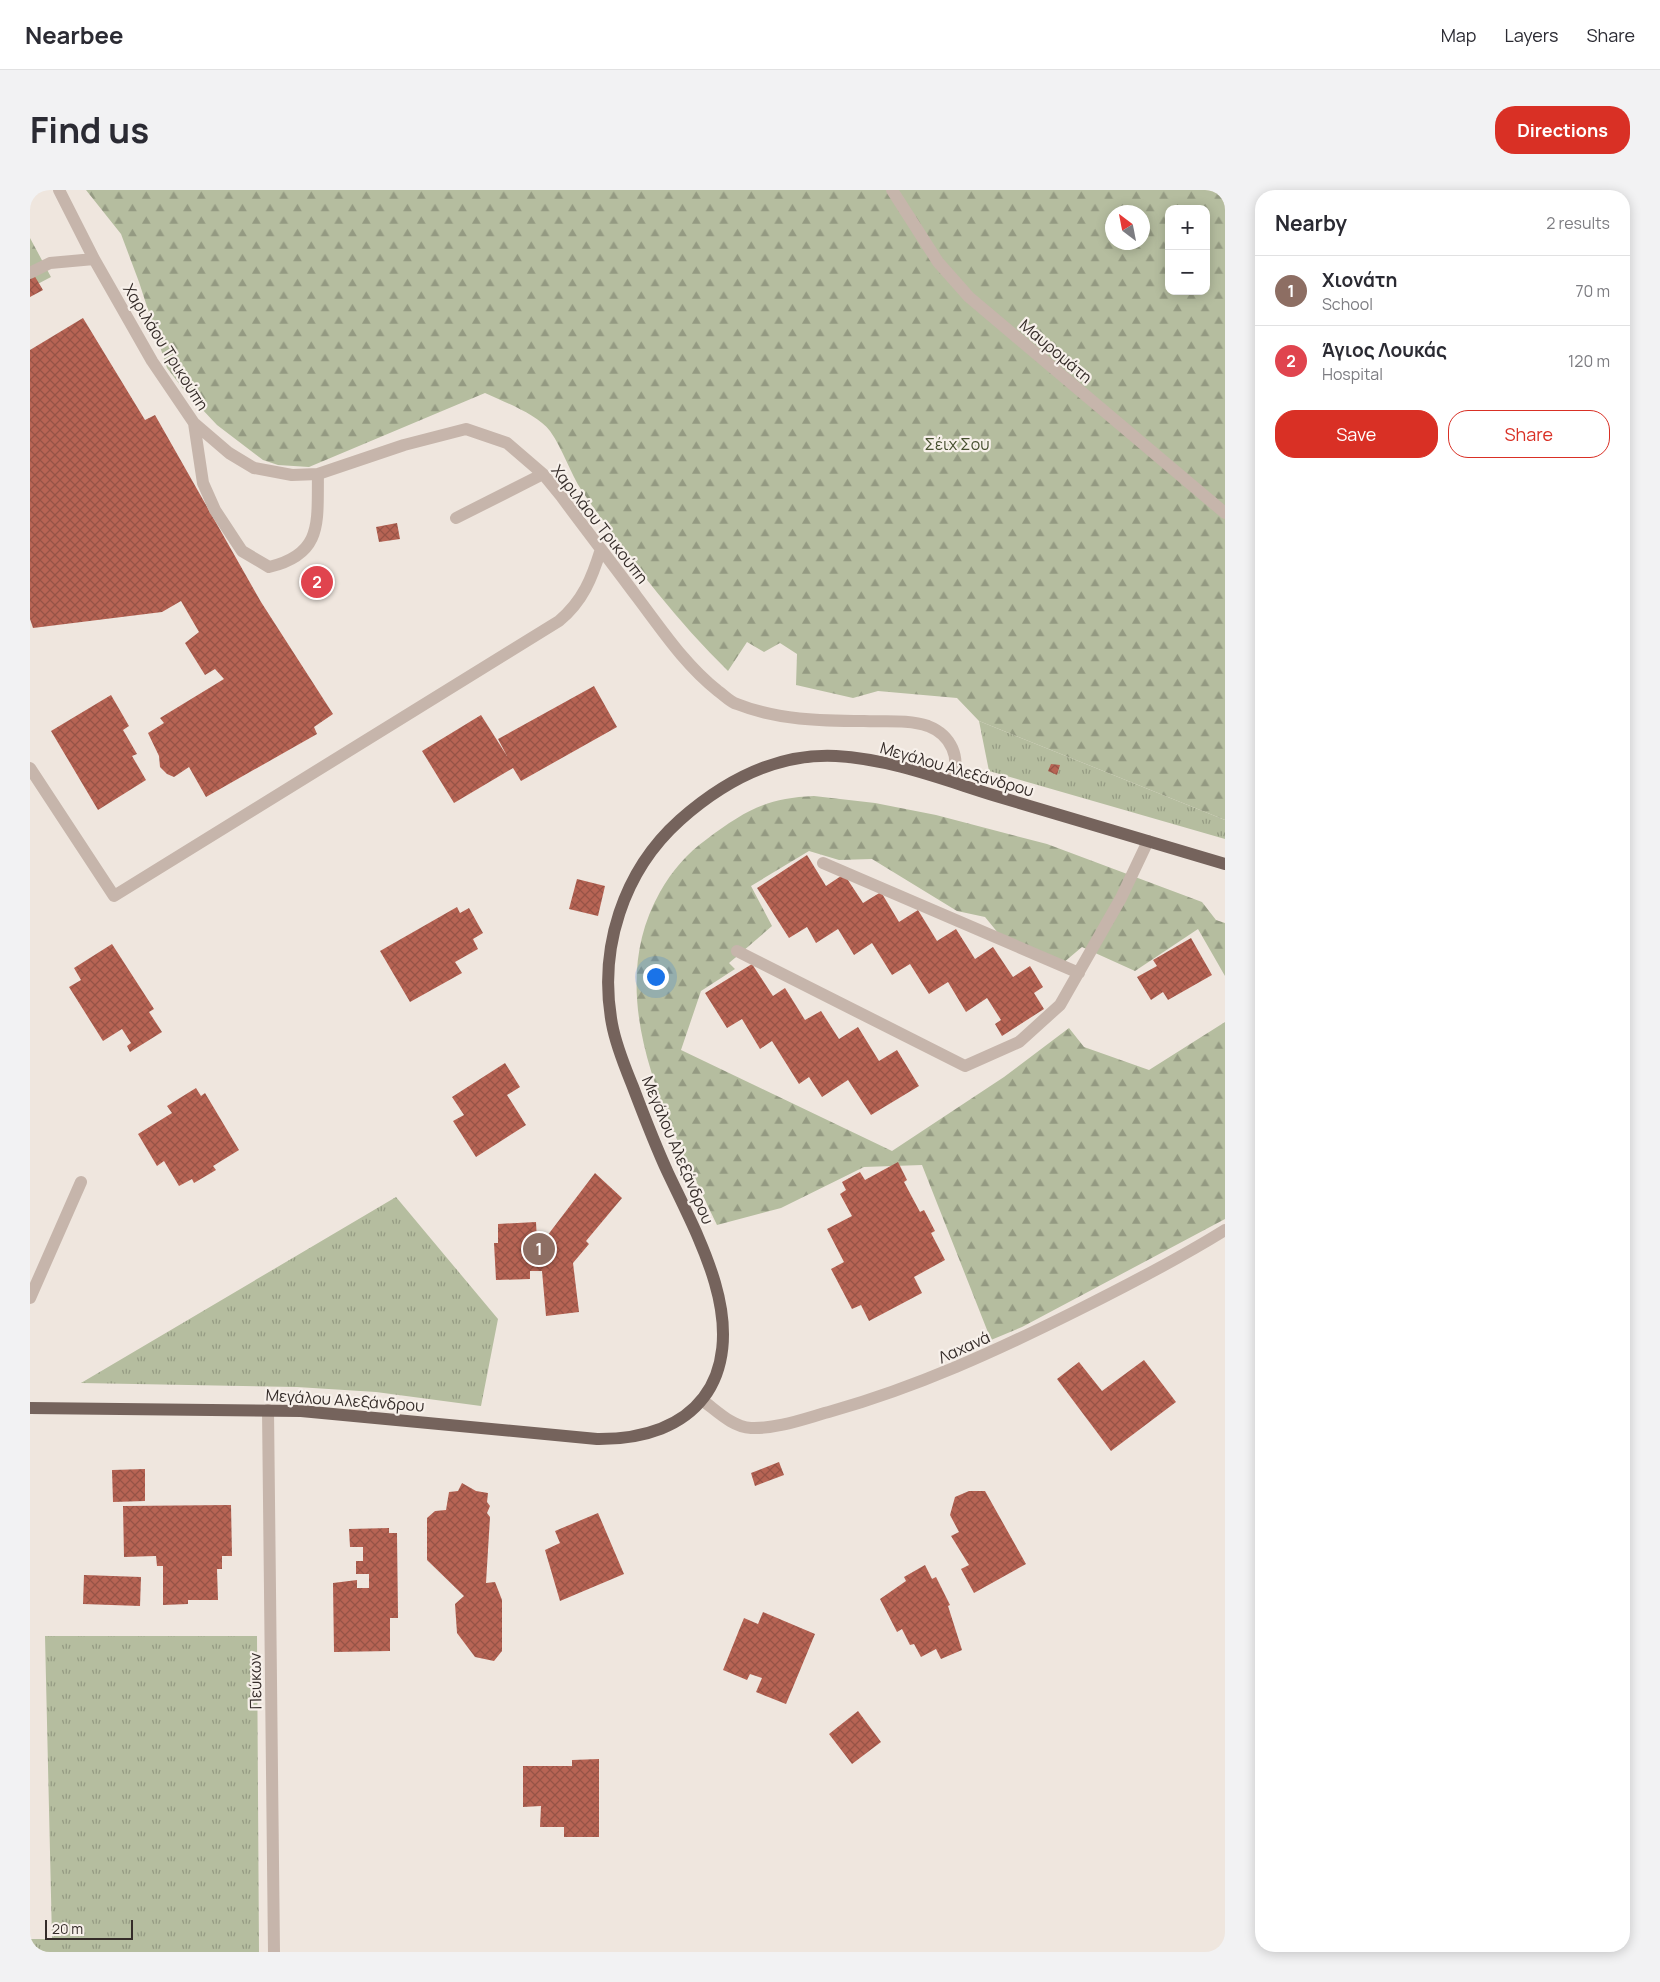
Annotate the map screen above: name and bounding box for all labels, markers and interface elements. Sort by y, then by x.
text: Nearbee [25,18,124,51]
text: Map [1441,23,1476,47]
text: Layers [1504,23,1558,47]
text: Share [1586,23,1635,47]
text: Find us [30,106,149,154]
button: Directions [1495,106,1630,154]
north arrow [1105,205,1150,250]
map controls [1165,205,1210,295]
button: + [1165,205,1210,250]
text: Nearby [1275,209,1347,237]
text: 2 results [1546,212,1610,234]
button: − [1165,250,1210,295]
text: Χιονάτη [1322,267,1397,293]
street label: Χαριλάου Τρικούπη [118,280,214,414]
text: 1 [1287,280,1295,302]
text: 70 m [1575,280,1610,302]
text: School [1322,293,1373,315]
street label: Μαυρομάτη [1015,314,1097,388]
text: Άγιος Λουκάς [1322,337,1447,363]
text: 2 [1286,350,1296,372]
text: 120 m [1568,350,1610,372]
text: Hospital [1322,363,1383,385]
button: Save [1275,410,1438,458]
button: Share [1448,410,1610,458]
park label: Σέιχ Σου [925,433,990,455]
street label: Χαριλάου Τρικούπη [547,460,653,588]
pin: 2 [301,563,333,601]
street label: Μεγάλου Αλεξάνδρου [878,737,1036,801]
your location [643,964,669,990]
street label: Μεγάλου Αλεξάνδρου [637,1072,719,1228]
pin: 1 [523,1230,555,1268]
street label: Λαχανά [934,1326,994,1368]
street label: Μεγάλου Αλεξάνδρου [265,1383,425,1417]
street label: Πεύκων [244,1653,266,1709]
scale bar [45,1917,132,1940]
text: 20 m [52,1919,83,1938]

